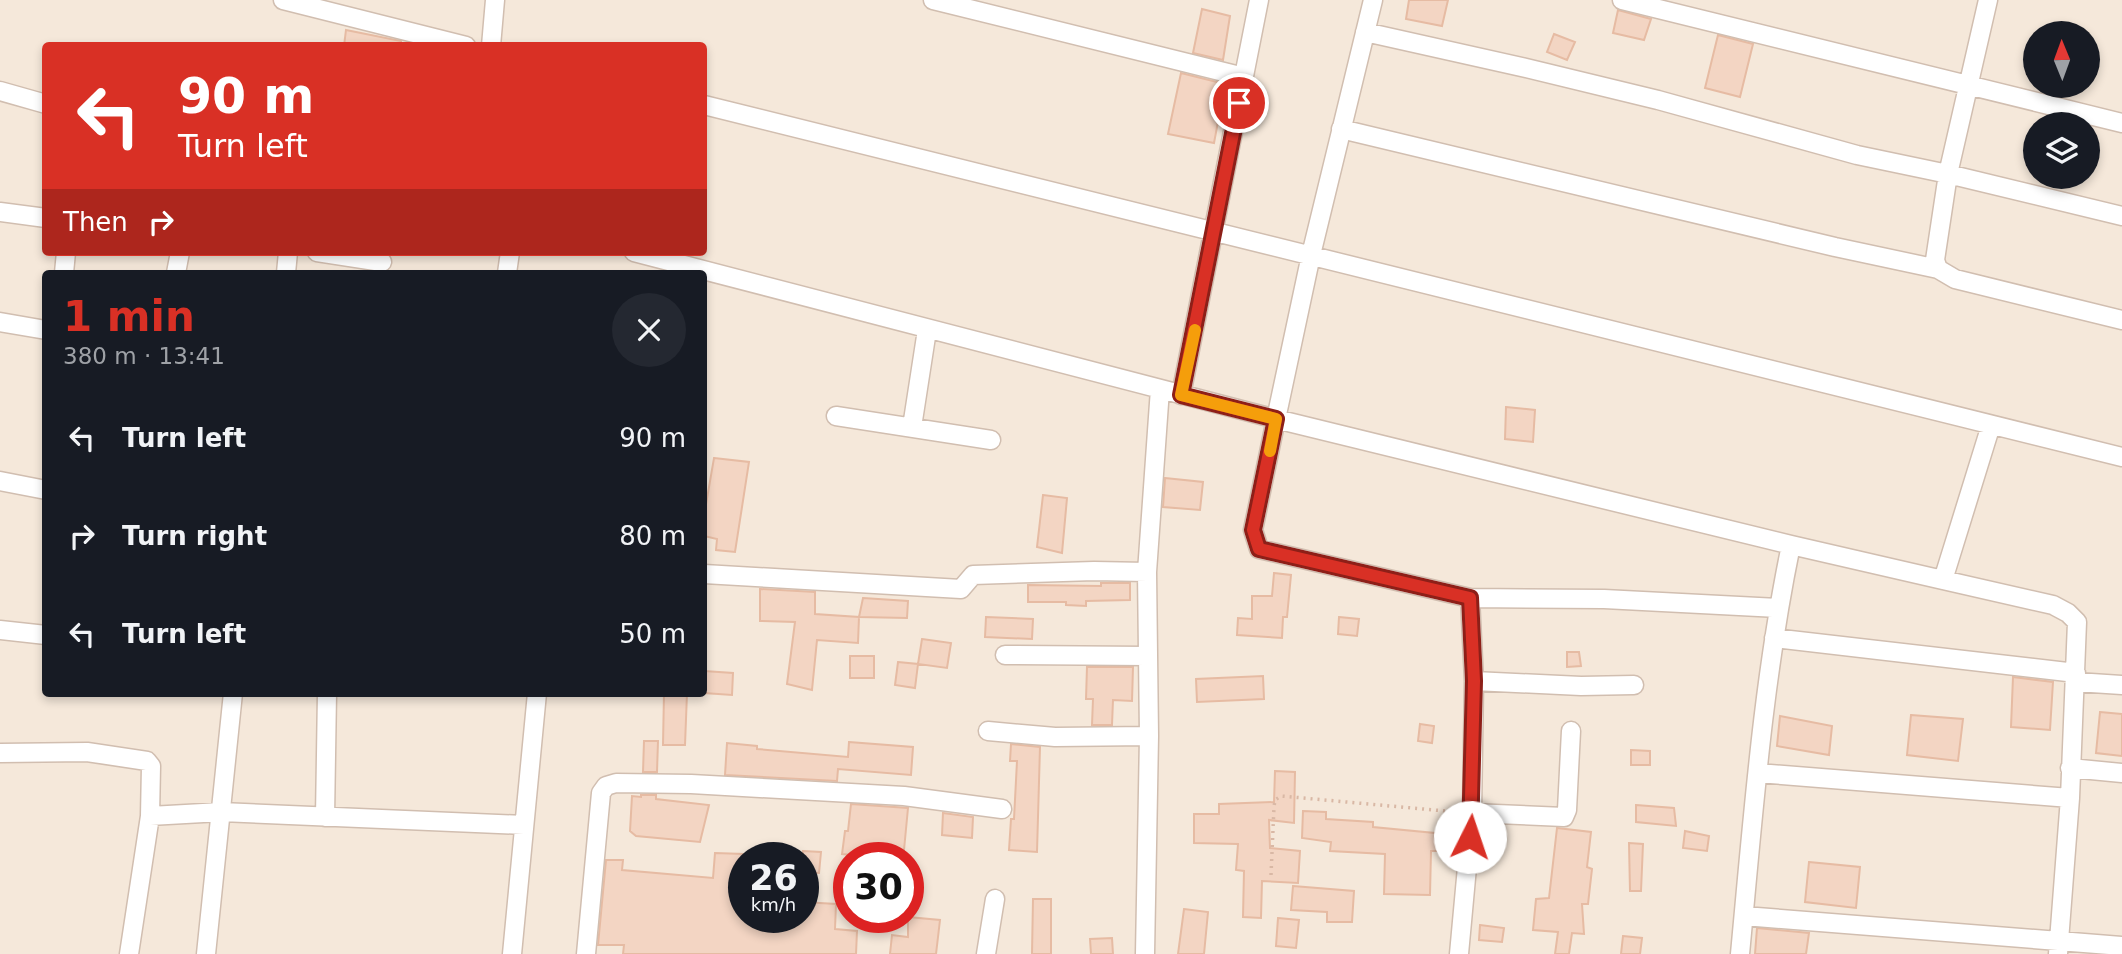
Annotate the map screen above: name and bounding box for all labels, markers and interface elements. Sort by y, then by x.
north arrow [2023,21,2100,98]
map controls [2023,21,2100,189]
text: 90 m [178,68,314,125]
icon: left [63,70,154,161]
pin [1209,73,1269,133]
icon: arrive [1220,84,1258,122]
button: layers [2023,112,2100,189]
text: Turn left [178,127,308,165]
icon: right [142,203,180,241]
text: Then [63,207,128,237]
text: 1 min [63,292,195,341]
button: close [612,293,686,367]
text: 380 m · 13:41 [63,343,225,369]
icon: left [63,419,101,457]
text: Turn left [122,423,246,453]
text: 90 m [619,423,686,453]
icon: right [63,517,101,555]
text: Turn right [122,521,267,551]
text: 80 m [619,521,686,551]
icon: left [63,615,101,653]
text: Turn left [122,619,246,649]
text: 50 m [619,619,686,649]
position arrow [1433,800,1507,874]
speed limit sign: 30 [833,842,924,933]
text: 26 [749,858,798,898]
text: km/h [751,894,796,915]

